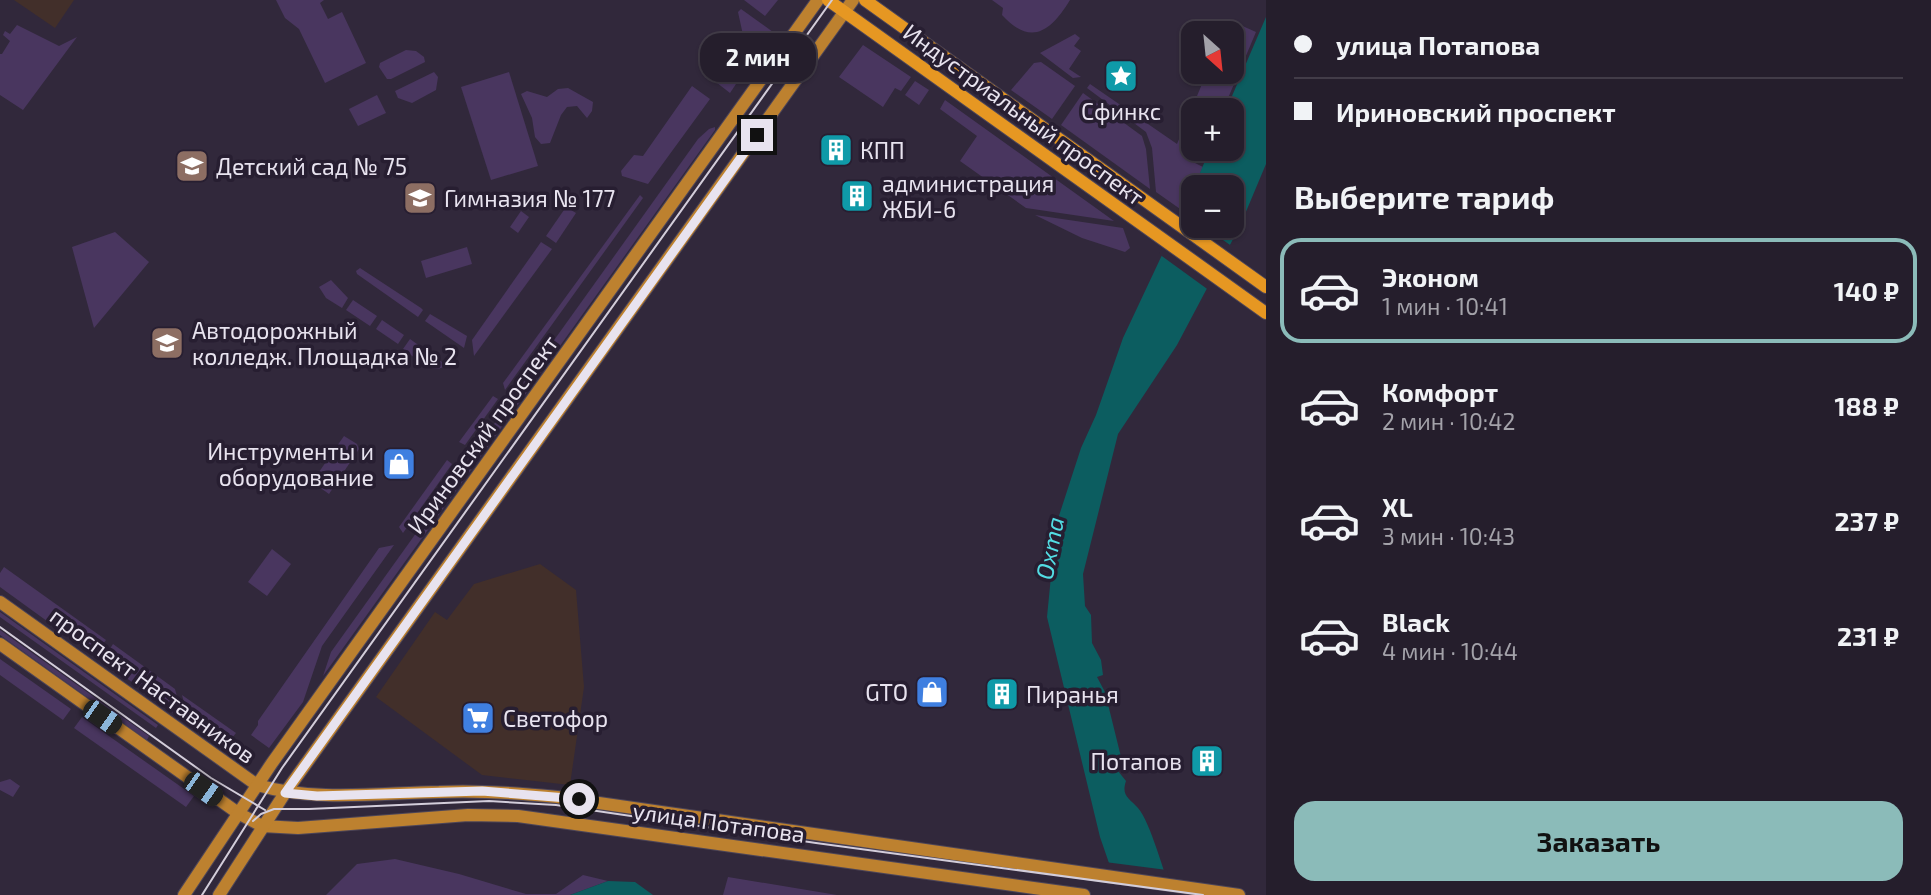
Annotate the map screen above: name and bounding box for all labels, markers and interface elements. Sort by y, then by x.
street label: Индустриальный проспект [898,17,1150,212]
north arrow [1181,21,1244,84]
map controls [1181,21,1244,238]
text: улица Потапова [1336,29,1540,60]
callout: 2 мин [699,33,815,82]
text: 2 мин [726,43,790,71]
place icon: Сфинкс [1102,57,1140,95]
text: Ириновский проспект [1336,96,1616,127]
place label: Сфинкс [1081,97,1161,125]
button: + [1181,98,1244,161]
route end [741,119,773,151]
building icon: КПП [817,131,855,169]
place label: КПП [860,136,905,164]
school or university icon: Детский сад № 75 [173,147,211,185]
place label: Детский сад № 75 [216,152,407,180]
place label: администрация ЖБИ-6 [882,169,1054,223]
button: − [1181,175,1244,238]
building icon: администрация ЖБИ-6 [838,177,876,215]
text: Выберите тариф [1294,177,1554,215]
school or university icon: Гимназия № 177 [401,179,439,217]
place label: Гимназия № 177 [444,184,616,212]
icon: car [1298,259,1361,322]
text: Эконом [1382,261,1479,292]
text: 140 ₽ [1834,275,1899,306]
text: 1 мин · 10:41 [1382,292,1508,320]
place label: Автодорожный колледж. Площадка № 2 [192,316,457,370]
school or university icon: Автодорожный колледж. Площадка № 2 [148,324,186,362]
street label: Ириновский проспект [401,329,563,539]
icon: car [1298,374,1361,437]
text: Комфорт [1382,376,1498,407]
text: 188 ₽ [1834,390,1899,421]
text: 2 мин · 10:42 [1382,407,1515,435]
place label: Инструменты и оборудование [207,437,374,492]
shop icon: Инструменты и оборудование [380,445,418,483]
icon: car [1298,489,1361,552]
text: XL [1382,491,1413,522]
text: 237 ₽ [1834,505,1899,536]
water label: Охта [1029,514,1069,582]
text: 3 мин · 10:43 [1382,522,1515,550]
street label: проспект Наставников [45,601,261,769]
icon: car [1298,604,1361,667]
text: Black [1382,606,1450,637]
text: 231 ₽ [1837,620,1899,651]
text: 4 мин · 10:44 [1382,637,1518,665]
shop icon: GTO [913,673,951,711]
building icon: Пиранья [983,675,1021,713]
place label: GTO [865,678,908,706]
place label: Пиранья [1026,680,1119,708]
car [79,696,126,738]
supermarket icon: Светофор [459,699,497,737]
place label: Светофор [503,704,608,732]
building icon: Потапов [1188,742,1226,780]
place label: Потапов [1091,747,1182,775]
car [180,768,227,810]
route start [563,783,595,815]
street label: улица Потапова [631,796,807,849]
button: Заказать [1294,801,1903,881]

